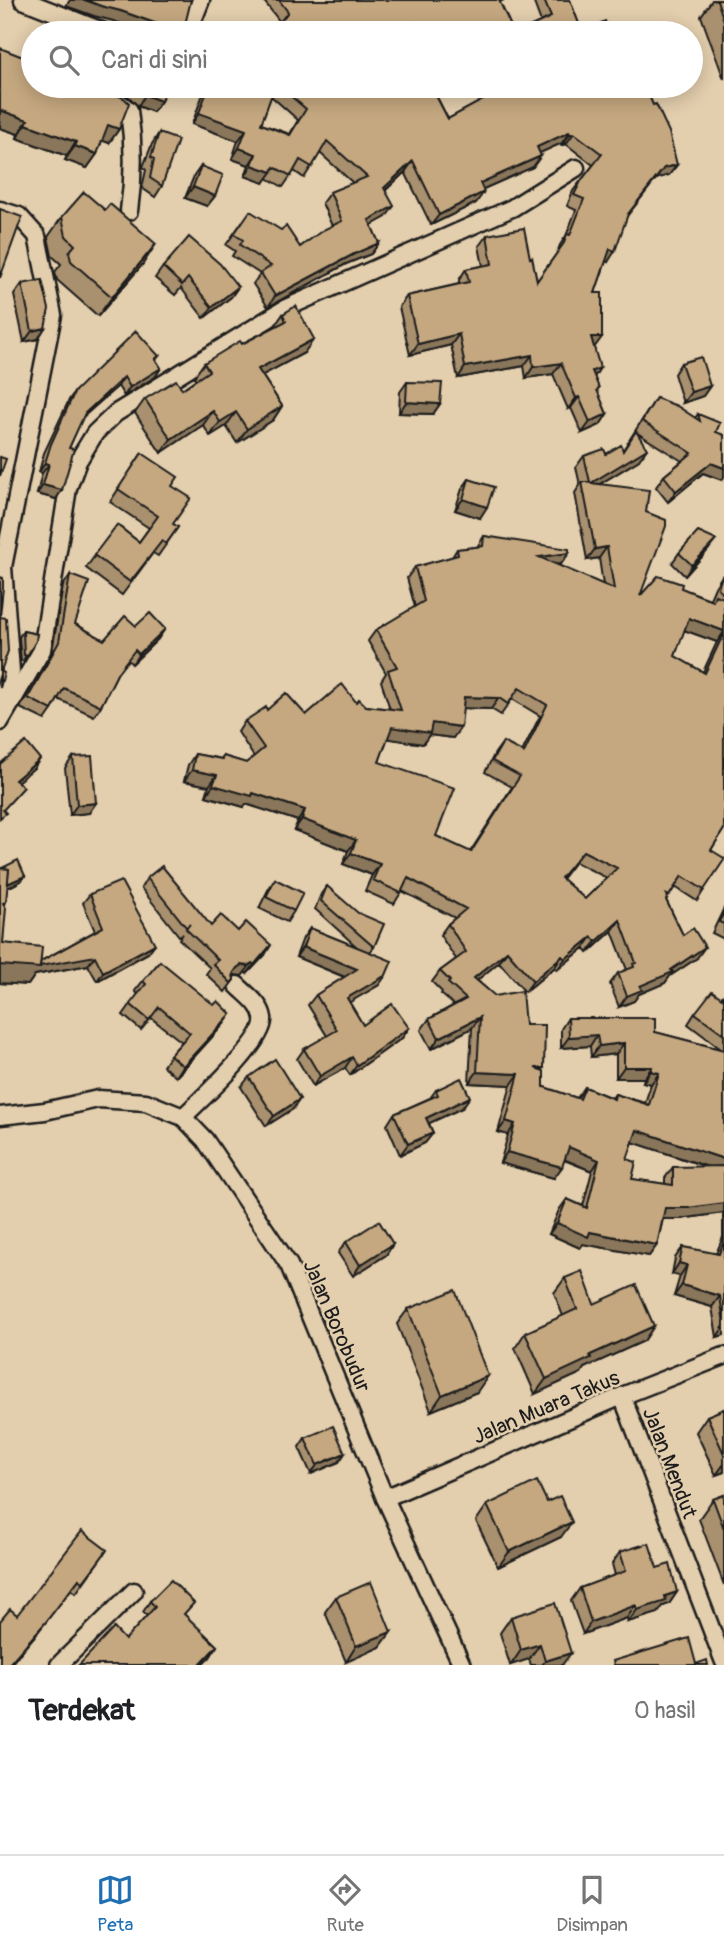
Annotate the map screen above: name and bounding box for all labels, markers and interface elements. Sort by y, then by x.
search box [21,21,703,98]
icon: search [45,41,83,79]
text: Cari di sini [101,44,207,76]
street label: Jalan Borobudur [297,1256,377,1397]
street label: Jalan Muara Takus [469,1364,624,1450]
street label: Jalan Mendut [636,1404,703,1523]
text: Terdekat [28,1692,135,1729]
text: 0 hasil [634,1696,696,1725]
tab: Peta [96,1871,134,1937]
tab: Rute [326,1871,364,1937]
tab: Disimpan [556,1871,628,1937]

